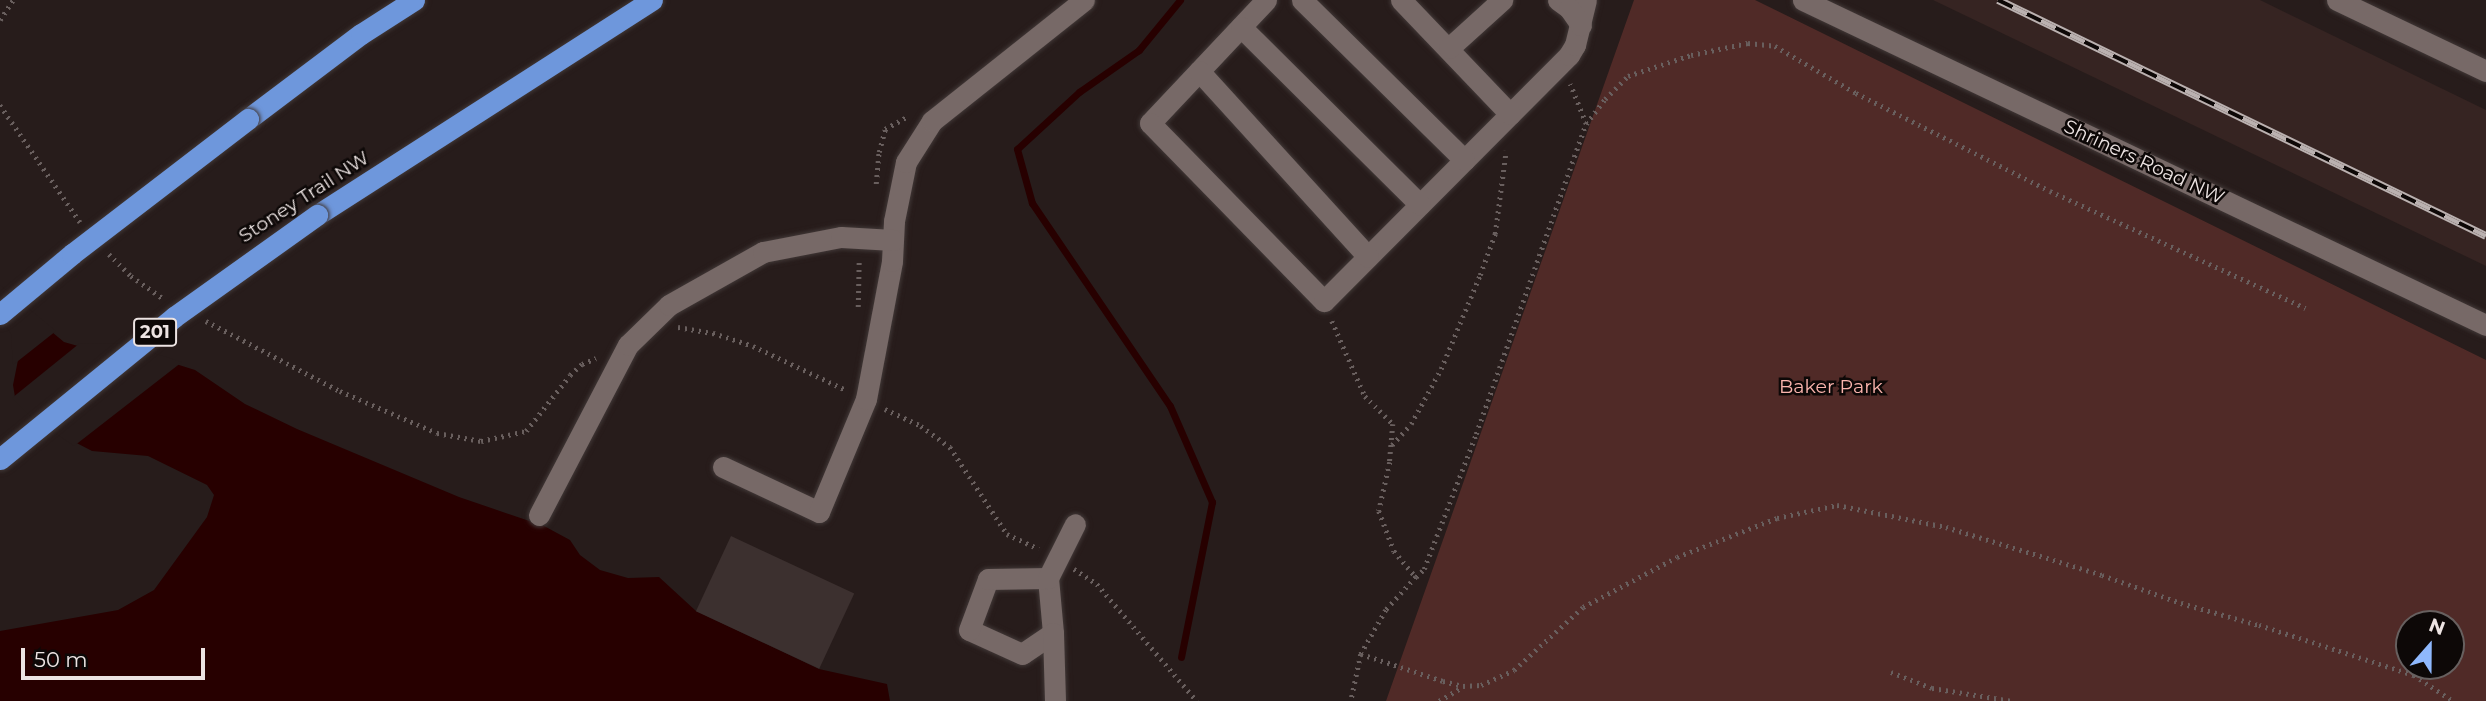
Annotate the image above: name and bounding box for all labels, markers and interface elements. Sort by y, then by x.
street label: Shriners Road NW [2060,115,2228,209]
street label: Stoney Trail NW [235,146,373,248]
road number: 201 [132,318,178,346]
park label: Baker Park [1779,376,1883,398]
north arrow [2395,610,2465,680]
text: N [2426,613,2448,640]
scale bar [24,634,208,678]
text: 50 m [34,647,88,672]

